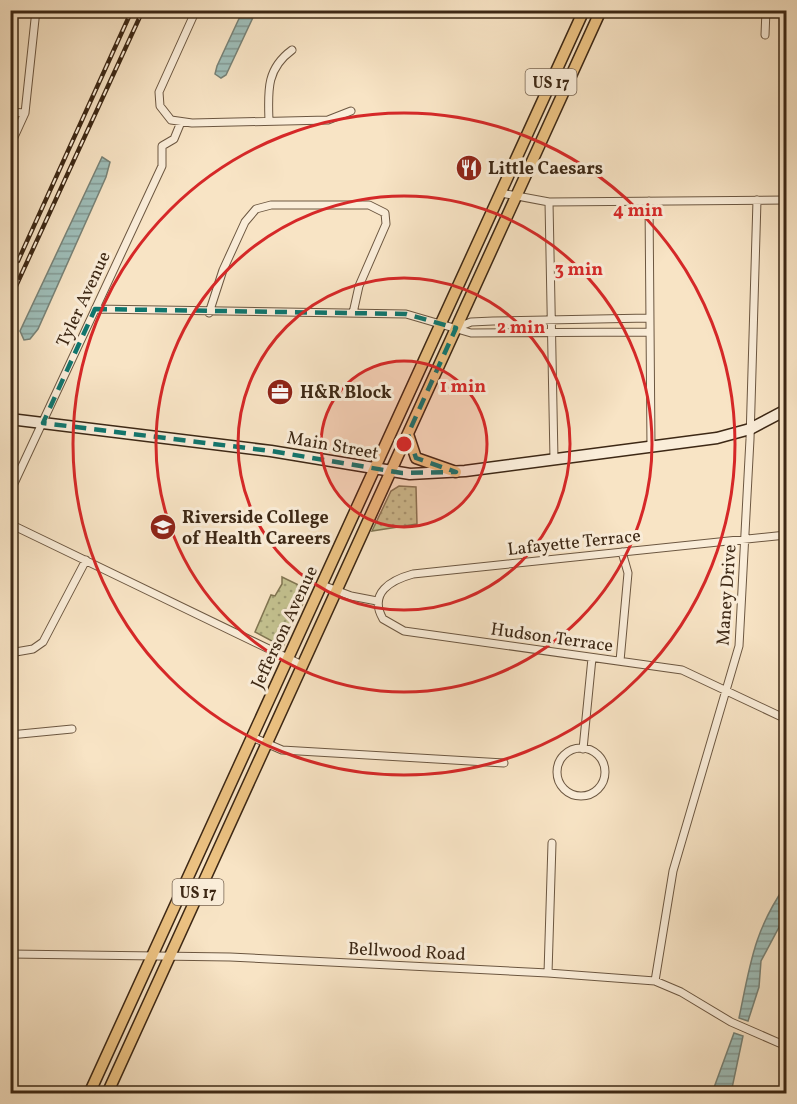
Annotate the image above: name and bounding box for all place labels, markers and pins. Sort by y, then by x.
restaurant icon: Little Caesars [454,153,484,183]
place label: Little Caesars [488,157,603,182]
office icon: H&R Block [265,377,295,407]
place label: H&R Block [300,381,392,406]
centre of rings [394,434,414,454]
place label: Riverside College of Health Careers [182,506,331,552]
school or university icon: Riverside College of Health Careers [148,512,178,542]

